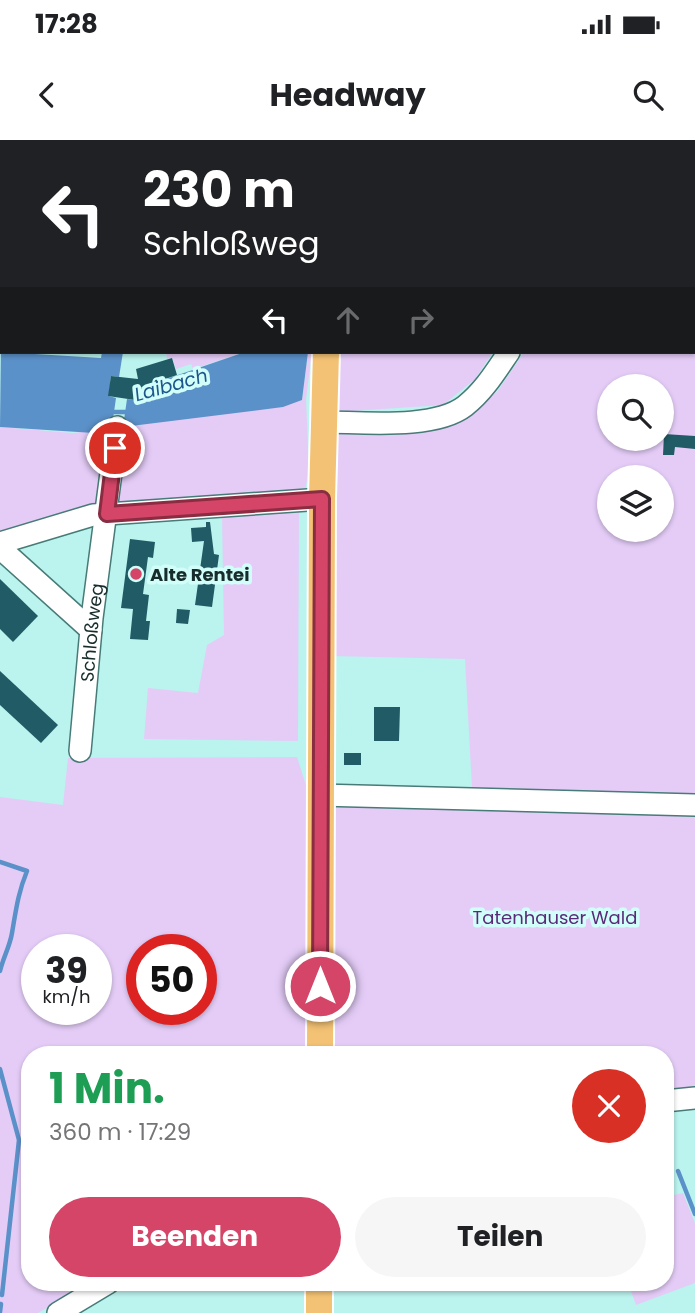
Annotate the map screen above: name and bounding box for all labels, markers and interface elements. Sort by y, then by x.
text: 17:28 [35,6,98,42]
text: Headway [269,72,426,117]
icon: back [28,76,66,114]
icon: search [629,76,667,114]
text: 230 m [143,156,295,224]
icon: left [28,168,119,259]
text: Schloßweg [143,221,320,266]
icon: left [256,301,294,339]
icon: ahead [329,301,367,339]
icon: right [402,301,440,339]
water label: Laibach [131,362,211,408]
map controls [597,374,674,542]
button: search [597,374,674,451]
pin [85,418,145,478]
icon: arrive [96,429,134,467]
button: layers [597,465,674,542]
place label: Alte Rentei [150,562,249,587]
marker: Alte Rentei [128,566,144,582]
street label: Schloßweg [74,582,109,683]
park label: Tatenhauser Wald [473,905,637,930]
speed limit sign: 50 [126,934,217,1025]
text: 39 [45,946,88,995]
position arrow [283,949,357,1023]
text: km/h [43,984,90,1009]
text: 1 Min. [49,1059,165,1118]
button: close [572,1069,646,1143]
text: 360 m · 17:29 [49,1116,191,1148]
button: Beenden [49,1197,341,1277]
button: Teilen [355,1197,646,1277]

